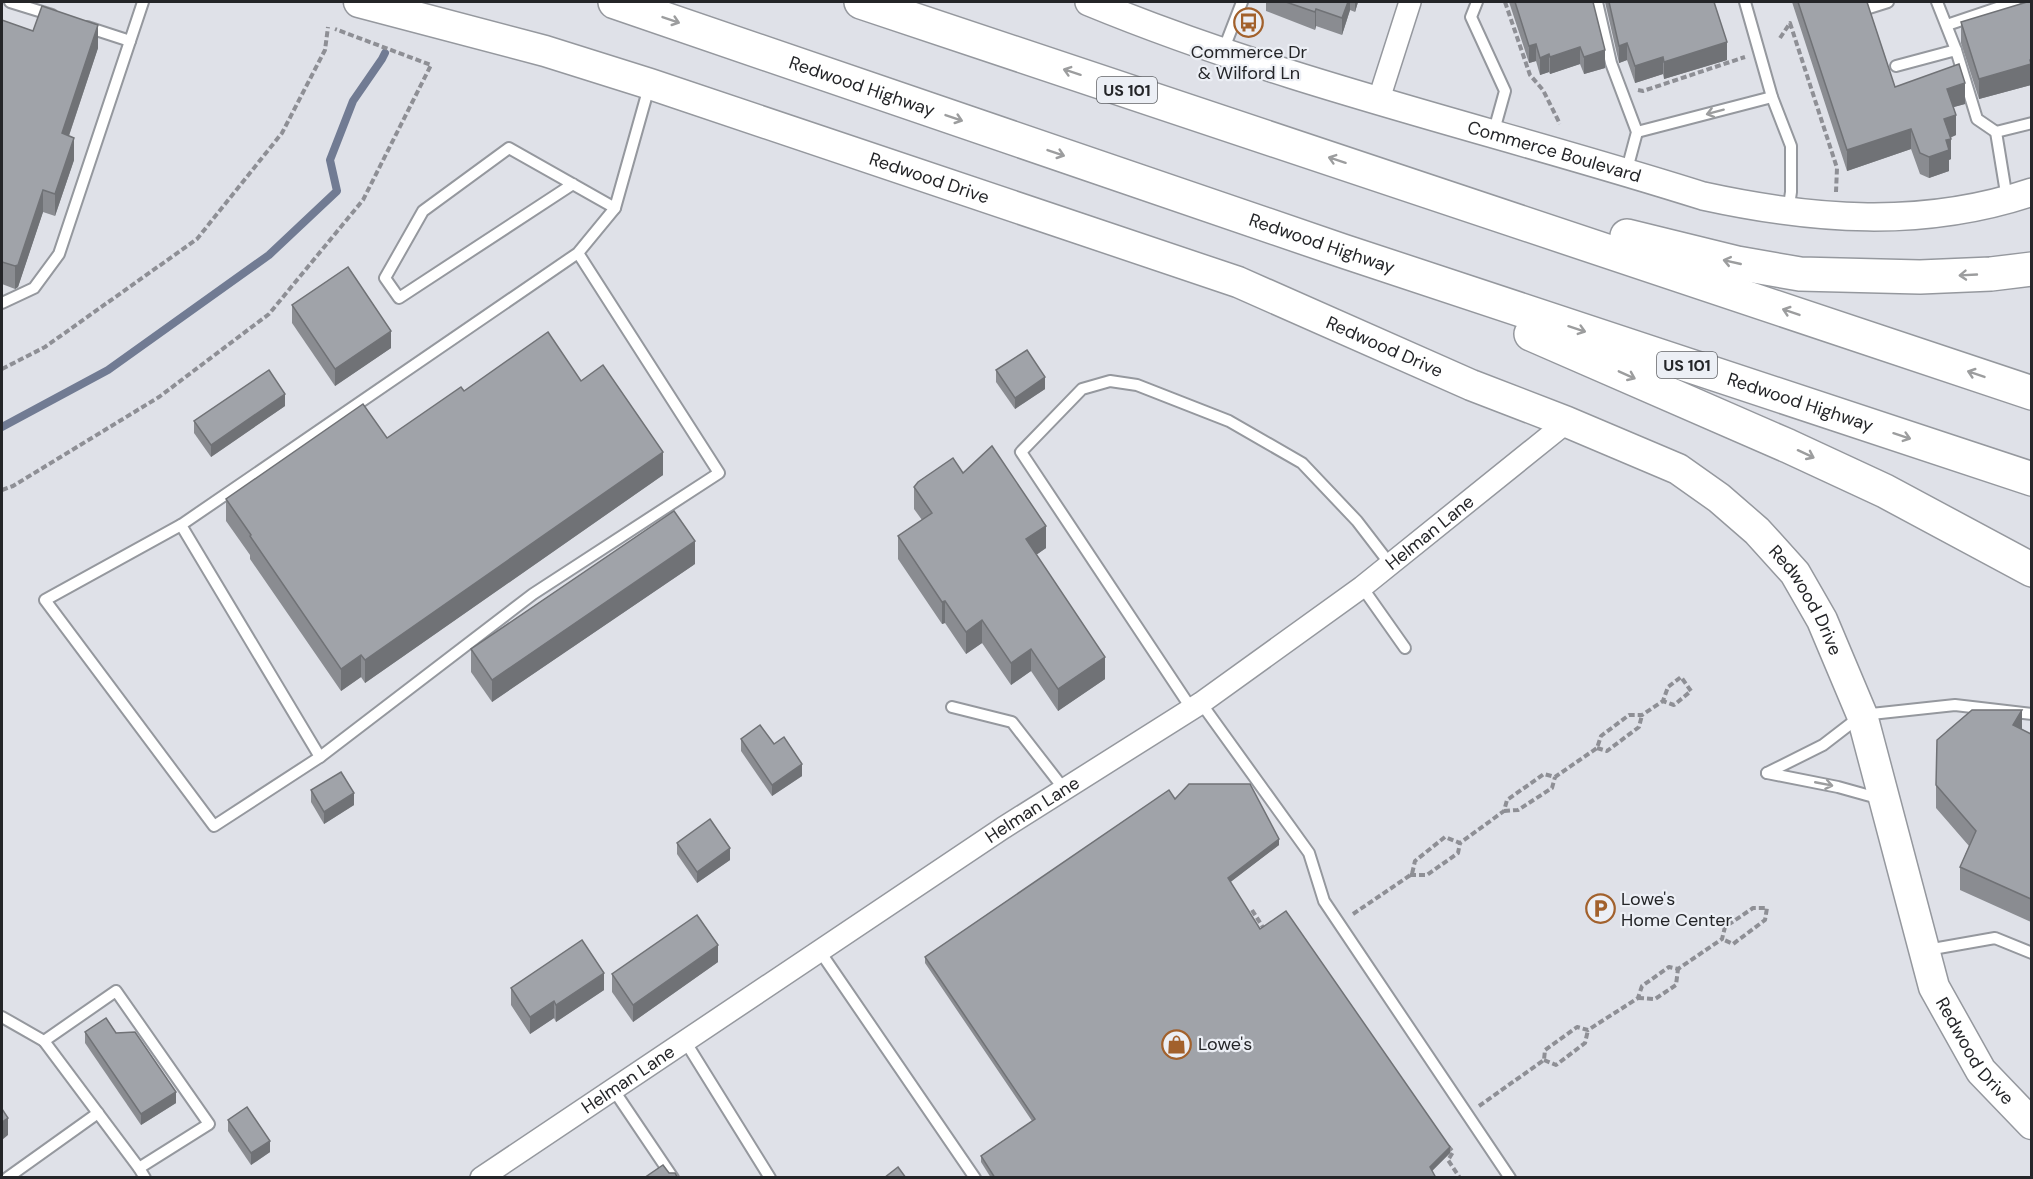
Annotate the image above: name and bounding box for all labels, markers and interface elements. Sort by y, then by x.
bus stop icon: Commerce Dr & Wilford Ln [1233,7,1265,39]
one-way arrow [661,16,680,27]
place label: Commerce Dr & Wilford Ln [1191,40,1308,85]
street label: Redwood Highway [786,50,938,123]
one-way arrow [1063,65,1082,76]
road number: US 101 [1097,77,1157,103]
one-way arrow [1706,106,1725,118]
one-way arrow [944,113,963,124]
street label: Commerce Boulevard [1465,115,1644,188]
street label: Redwood Drive [866,147,992,209]
one-way arrow [1046,148,1065,159]
one-way arrow [1328,153,1347,164]
street label: Redwood Highway [1246,208,1398,279]
one-way arrow [1723,256,1742,267]
one-way arrow [1959,269,1979,280]
one-way arrow [1782,306,1801,317]
street label: Redwood Drive [1322,310,1447,383]
one-way arrow [1568,324,1587,335]
road number: US 101 [1657,352,1717,378]
street label: Redwood Highway [1724,367,1876,438]
one-way arrow [1967,368,1986,379]
one-way arrow [1618,371,1636,382]
one-way arrow [1892,432,1911,443]
one-way arrow [1796,448,1814,460]
street label: Helman Lane [1380,489,1479,576]
street label: Redwood Drive [1763,540,1847,659]
street label: Helman Lane [980,771,1084,849]
one-way arrow [1814,779,1834,790]
place label: Lowe's Home Center [1621,887,1732,932]
parking icon: Lowe's Home Center [1584,893,1616,925]
street label: Redwood Drive [1930,993,2019,1110]
shop icon: Lowe's [1161,1028,1193,1060]
place label: Lowe's [1198,1032,1252,1056]
street label: Helman Lane [577,1040,679,1119]

